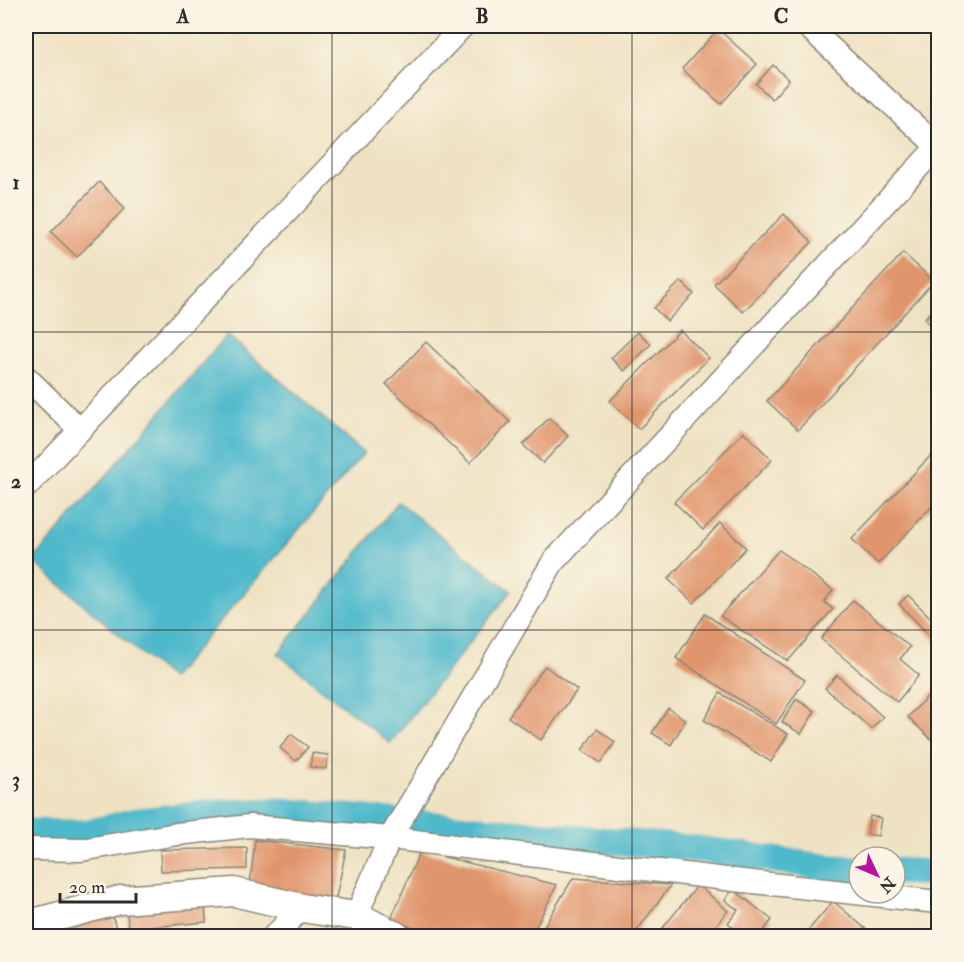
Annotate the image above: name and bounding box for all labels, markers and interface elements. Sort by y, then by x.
text: A [176,4,190,29]
text: B [475,4,489,29]
text: C [774,4,788,29]
text: 1 [12,170,20,195]
text: 2 [11,469,21,494]
text: 3 [12,767,20,792]
north arrow [847,845,907,905]
scale bar [60,866,136,904]
text: N [874,872,900,897]
text: 20 m [69,876,105,899]

